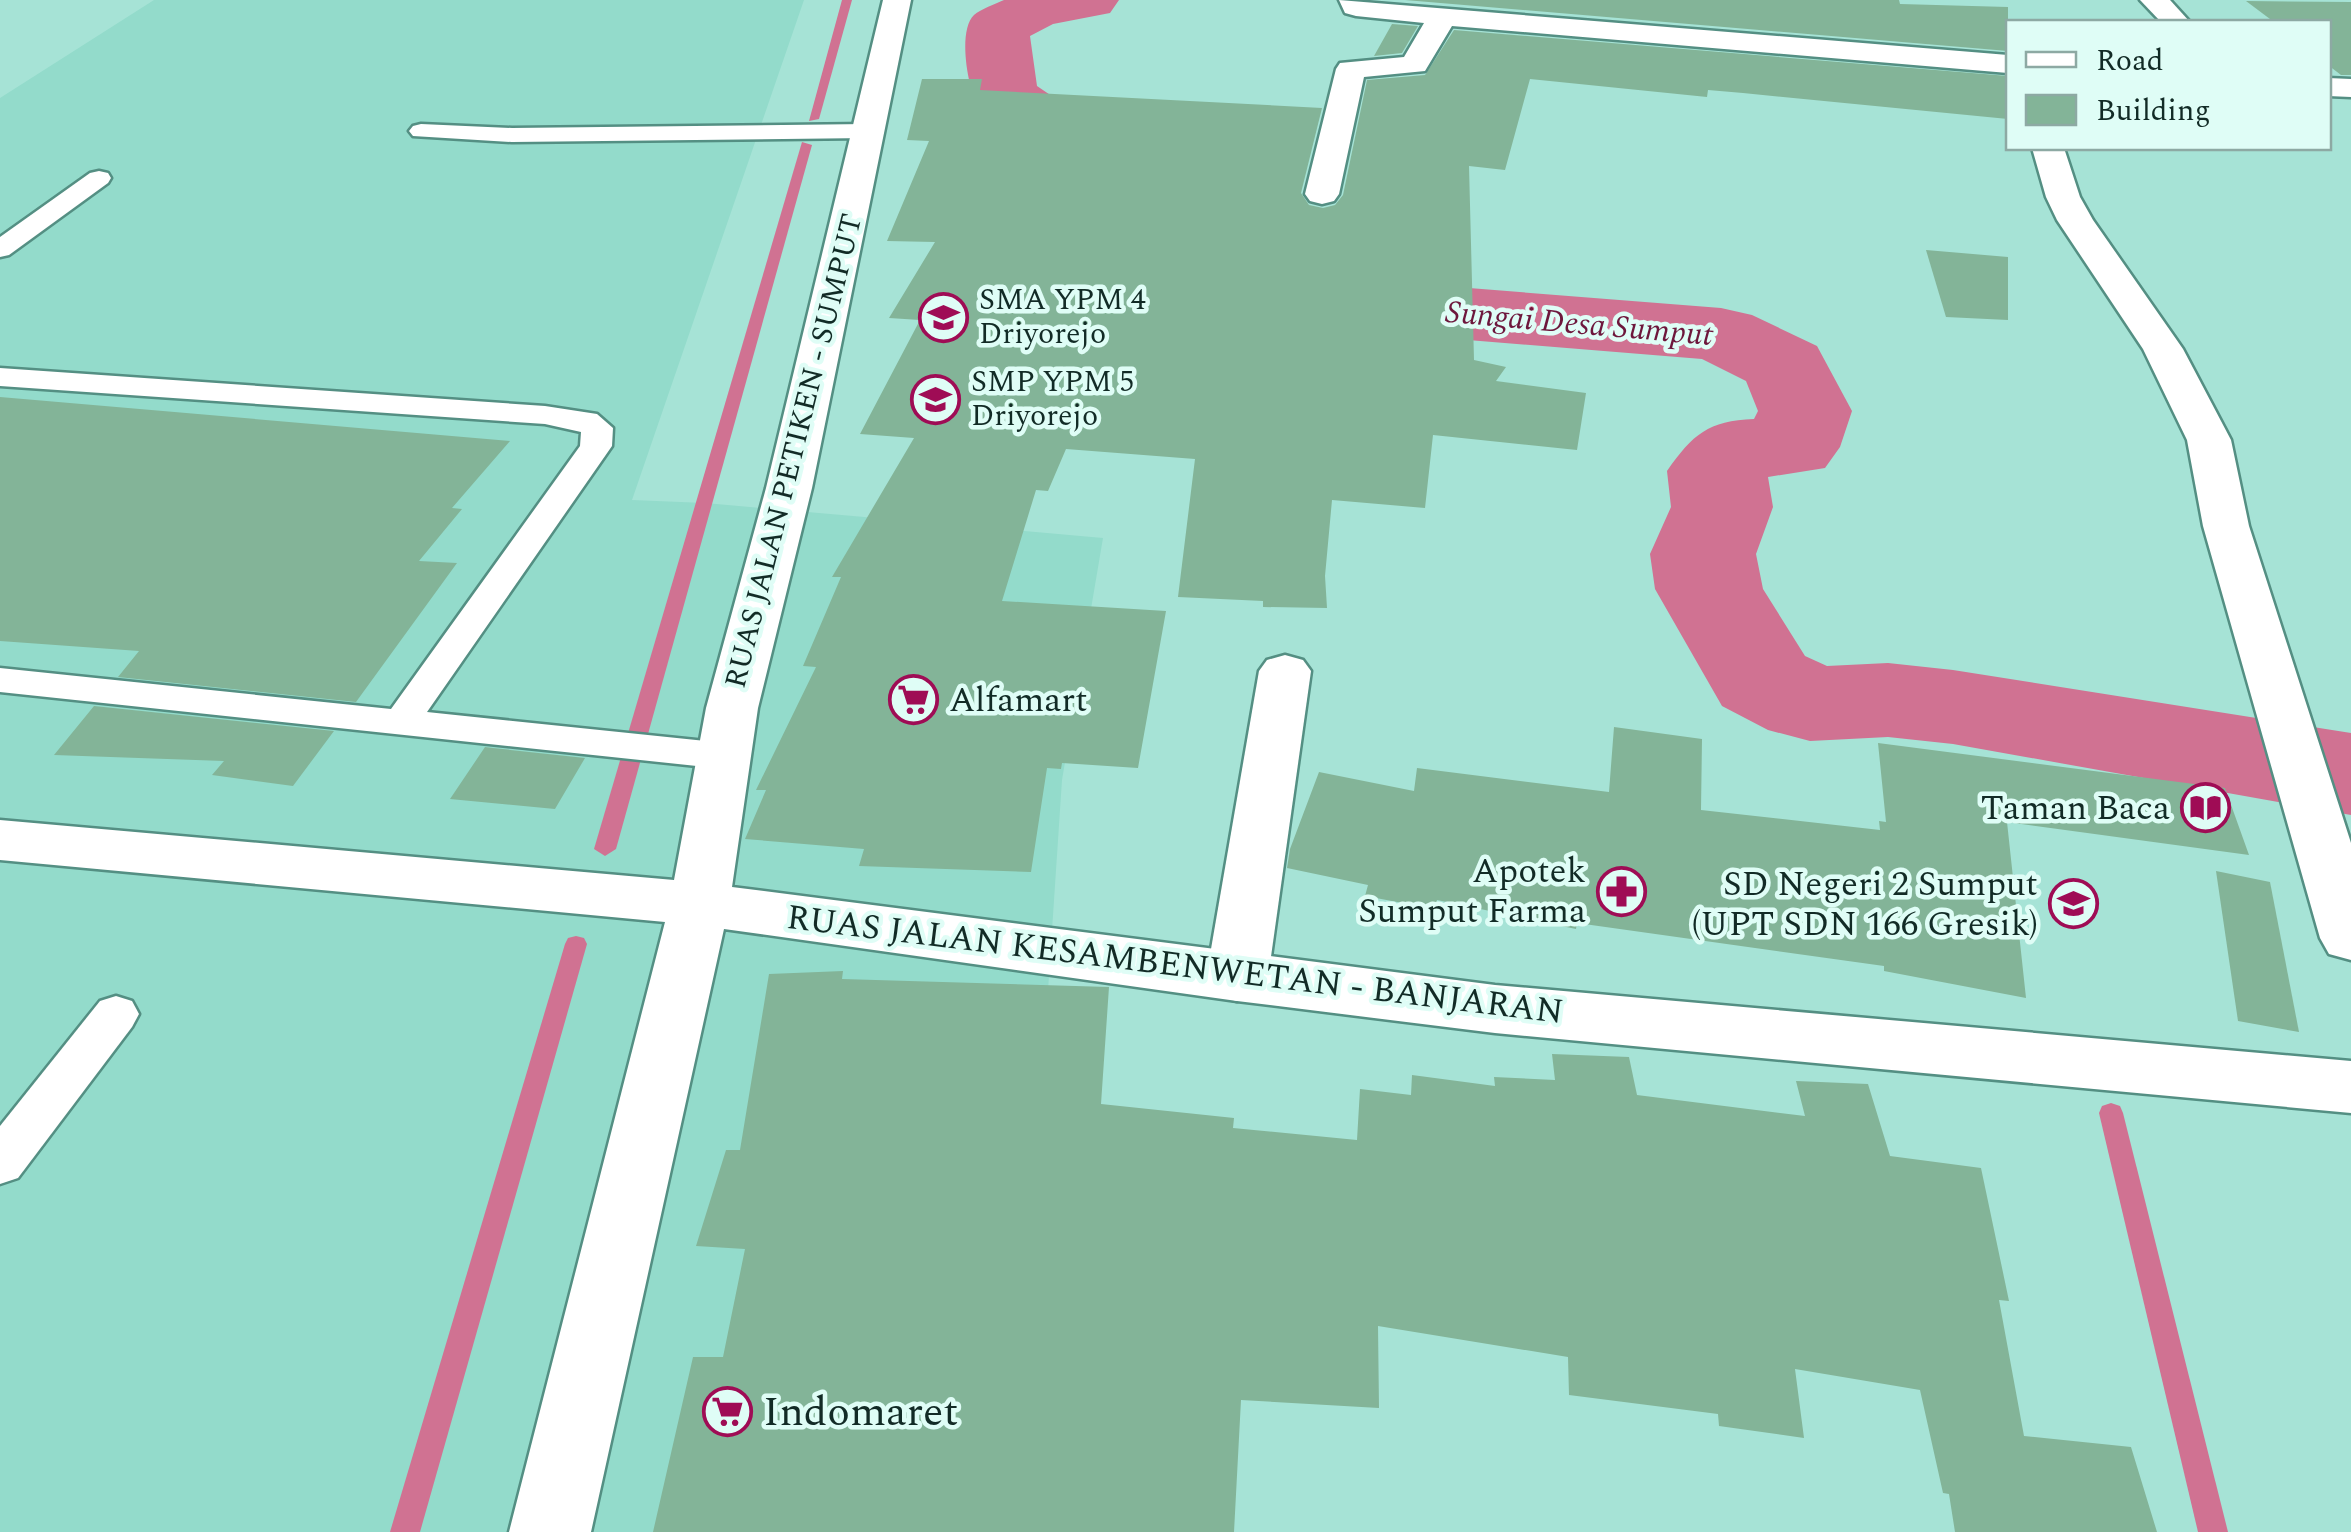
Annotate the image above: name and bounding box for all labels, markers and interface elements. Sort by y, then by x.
legend [2006,20,2331,150]
text: Road [2096,38,2164,84]
text: Building [2096,88,2211,134]
street label: RUAS JALAN PETIKEN - SUMPUT [713,209,875,693]
place label: SMA YPM 4 Driyorejo [979,277,1146,357]
water label: Sungai Desa Sumput [1443,288,1716,360]
school or university icon: SMA YPM 4 Driyorejo [918,291,970,343]
place label: SMP YPM 5 Driyorejo [971,359,1134,439]
school or university icon: SMP YPM 5 Driyorejo [910,373,962,425]
supermarket icon: Alfamart [888,674,940,726]
place label: Alfamart [949,674,1088,727]
place label: Taman Baca [1981,782,2170,835]
library icon: Taman Baca [2179,782,2231,834]
place label: Apotek Sumput Farma [1358,845,1586,938]
place label: SD Negeri 2 Sumput (UPT SDN 166 Gresik) [1692,858,2038,951]
pharmacy icon: Apotek Sumput Farma [1595,865,1647,917]
school or university icon: SD Negeri 2 Sumput (UPT SDN 166 Gresik) [2047,878,2099,930]
street label: RUAS JALAN KESAMBENWETAN - BANJARAN [784,891,1566,1039]
place label: Indomaret [763,1381,958,1444]
supermarket icon: Indomaret [702,1386,754,1438]

